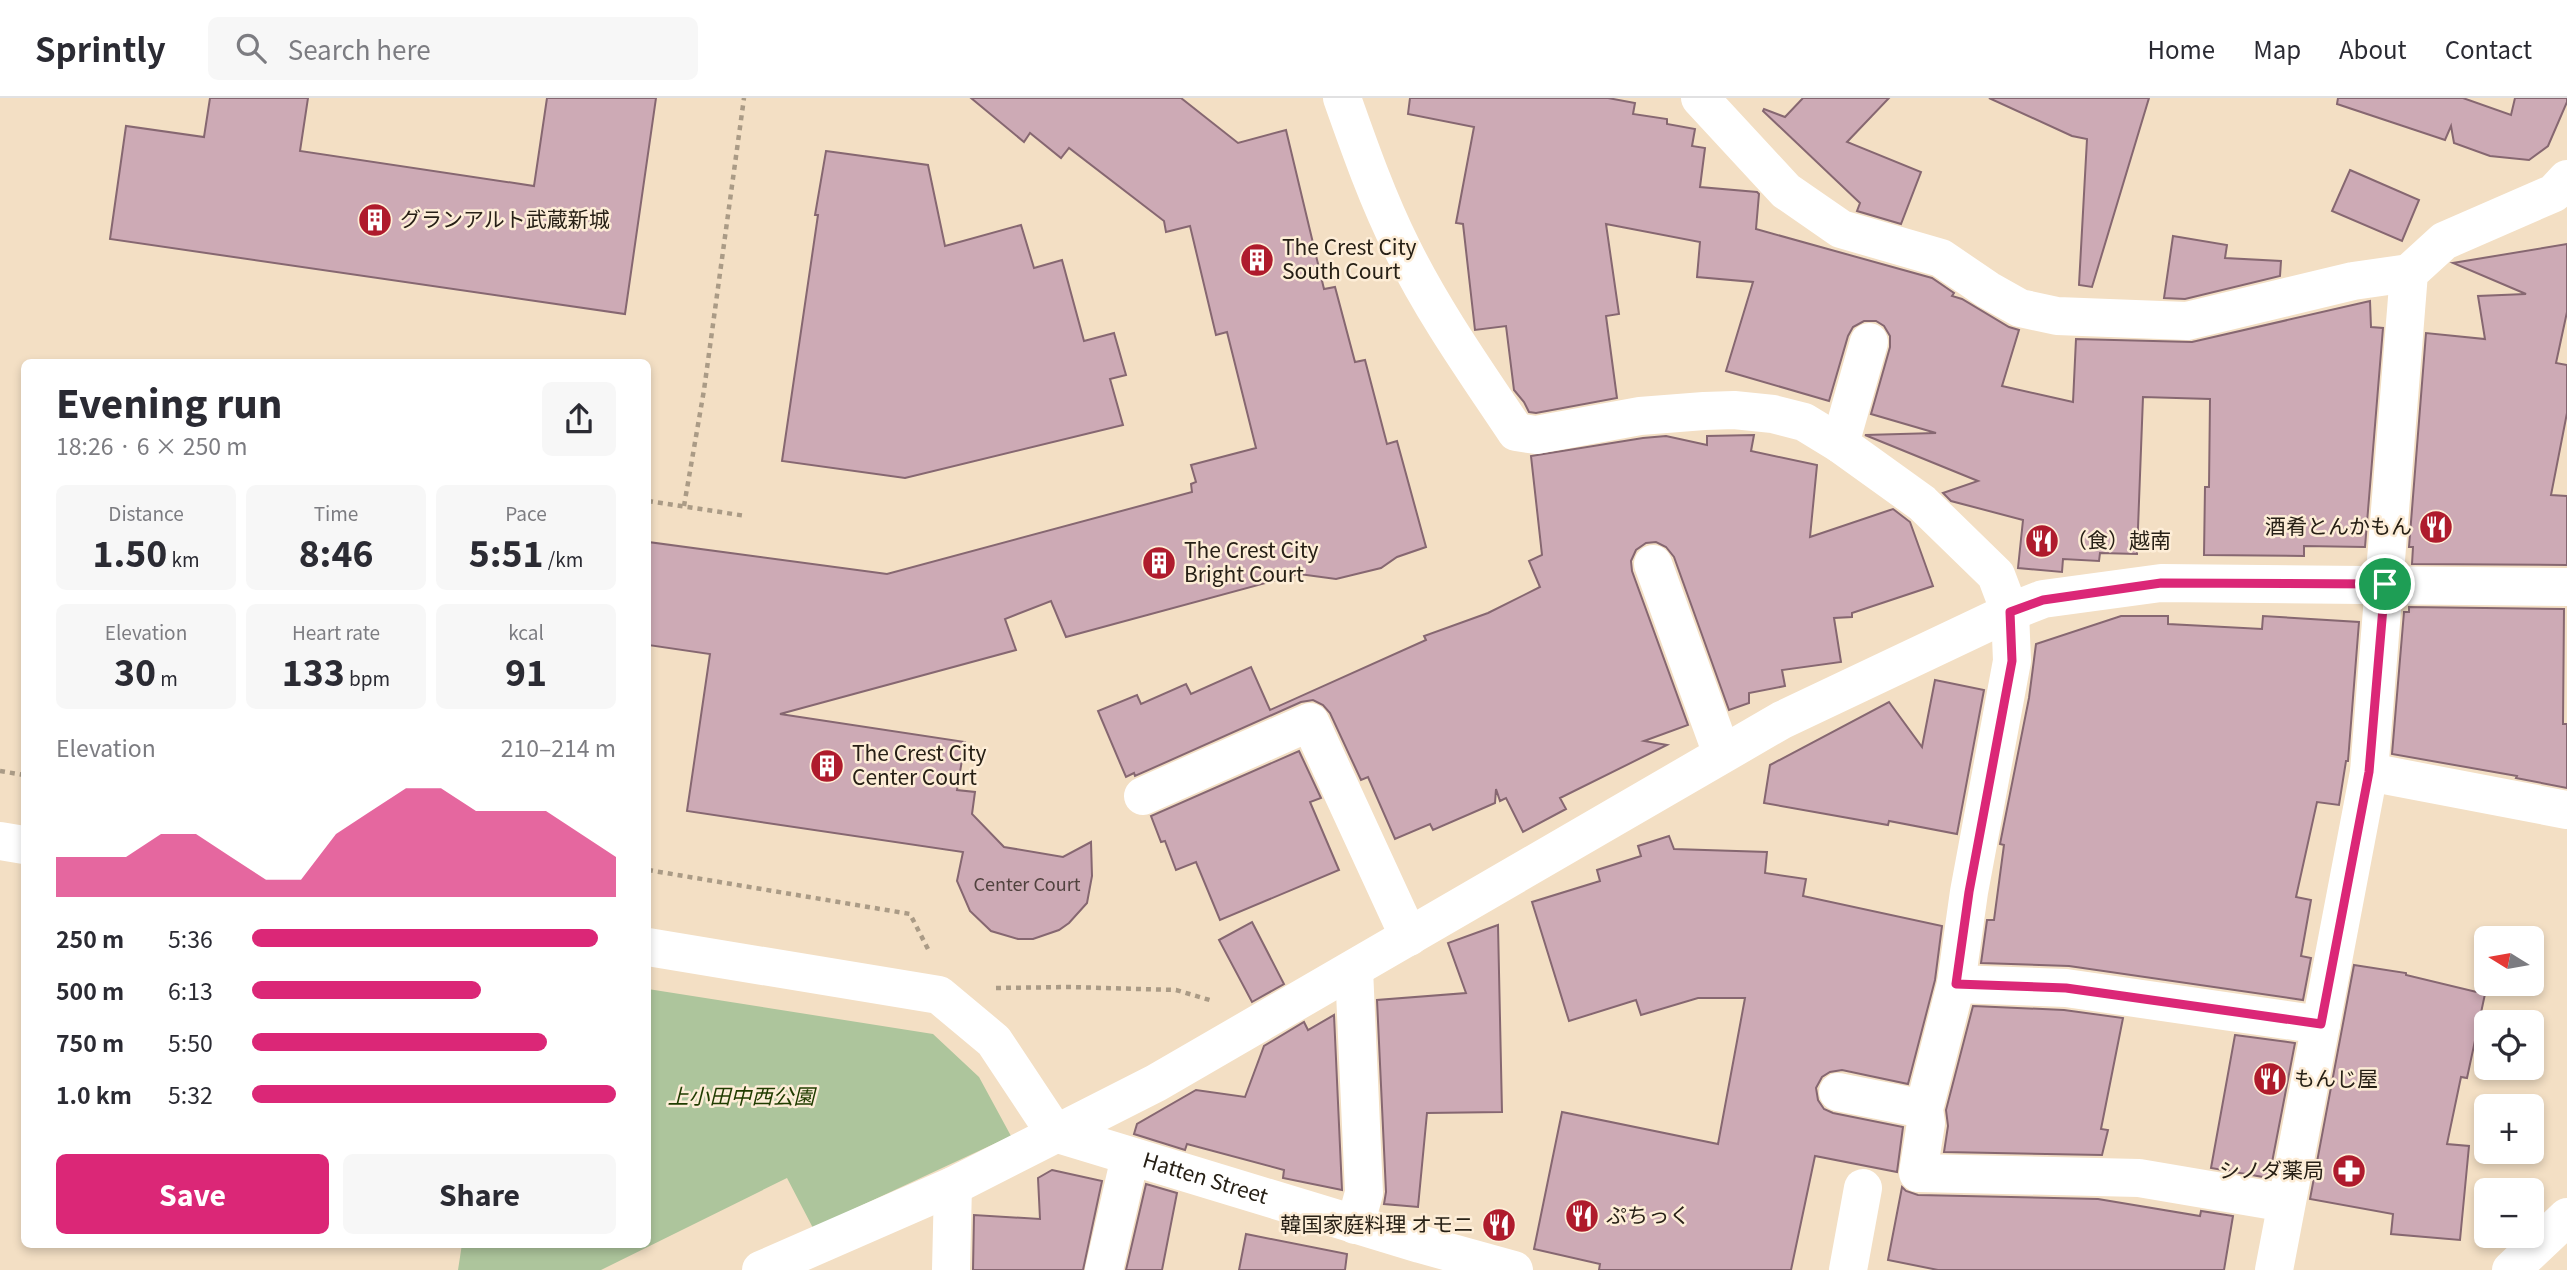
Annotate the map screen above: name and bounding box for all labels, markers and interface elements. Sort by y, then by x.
search box [208,17,698,80]
text: Sprintly [35,24,166,72]
icon: search [232,29,270,67]
text: Search here [288,30,431,67]
text: Home [2148,31,2215,66]
text: Map [2253,31,2301,66]
text: About [2339,31,2407,66]
text: Contact [2445,31,2532,66]
building icon: グランアルト武蔵新城 [356,201,394,239]
place label: グランアルト武蔵新城 [400,203,610,233]
place label: The Crest City South Court [1282,231,1417,285]
building icon: The Crest City South Court [1238,241,1276,279]
text: Evening run [56,374,282,429]
button: share [542,382,616,456]
text: 18:26 · 6 × 250 m [56,428,247,462]
text: Distance [108,499,184,526]
text: Time [314,499,358,526]
text: Pace [505,499,547,526]
restaurant icon: 酒肴とんかもん [2417,508,2455,546]
place label: 酒肴とんかもん [2265,510,2412,540]
restaurant icon: （食）越南 [2023,522,2061,560]
place label: （食）越南 [2066,524,2171,554]
text: 1.50 [92,526,167,577]
text: 8:46 [299,526,373,577]
text: 5:51 [469,526,543,577]
place label: The Crest City Bright Court [1184,534,1319,588]
building icon: The Crest City Bright Court [1140,544,1178,582]
text: km [167,545,200,572]
text: /km [543,545,583,572]
pin [2355,554,2415,614]
icon: arrive [2366,565,2404,603]
text: Elevation [105,618,187,645]
text: Heart rate [292,618,380,645]
text: kcal [508,618,544,645]
text: 30 [114,645,156,696]
text: 133 [282,645,345,696]
text: 91 [505,645,547,696]
text: m [156,664,178,691]
text: bpm [345,664,390,691]
text: Elevation [56,730,156,764]
text: 210–214 m [501,730,616,764]
place label: The Crest City Center Court [852,737,987,791]
building icon: The Crest City Center Court [808,747,846,785]
house number: Center Court [974,870,1081,896]
text: 250 m [56,921,124,955]
text: 5:36 [168,921,213,955]
north arrow [2474,926,2544,996]
map controls [2474,926,2544,1248]
text: 500 m [56,973,124,1007]
text: 6:13 [168,973,213,1007]
button: locate [2474,1010,2544,1080]
text: 750 m [56,1025,124,1059]
text: 5:50 [168,1025,213,1059]
restaurant icon: もんじ屋 [2251,1060,2289,1098]
place label: もんじ屋 [2294,1062,2378,1092]
text: 1.0 km [56,1077,132,1111]
text: 5:32 [168,1077,213,1111]
park label: 上小田中西公園 [668,1080,817,1110]
button: + [2474,1094,2544,1164]
street label: Hatten Street [1139,1144,1272,1210]
pharmacy icon: シノダ薬局 [2330,1152,2368,1190]
button: Save [56,1154,329,1234]
button: Share [343,1154,616,1234]
place label: シノダ薬局 [2219,1154,2324,1184]
button: − [2474,1178,2544,1248]
restaurant icon: ぷちっく [1563,1197,1601,1235]
place label: ぷちっく [1606,1199,1690,1229]
restaurant icon: 韓国家庭料理 オモニ [1480,1206,1518,1244]
place label: 韓国家庭料理 オモニ [1280,1208,1474,1238]

